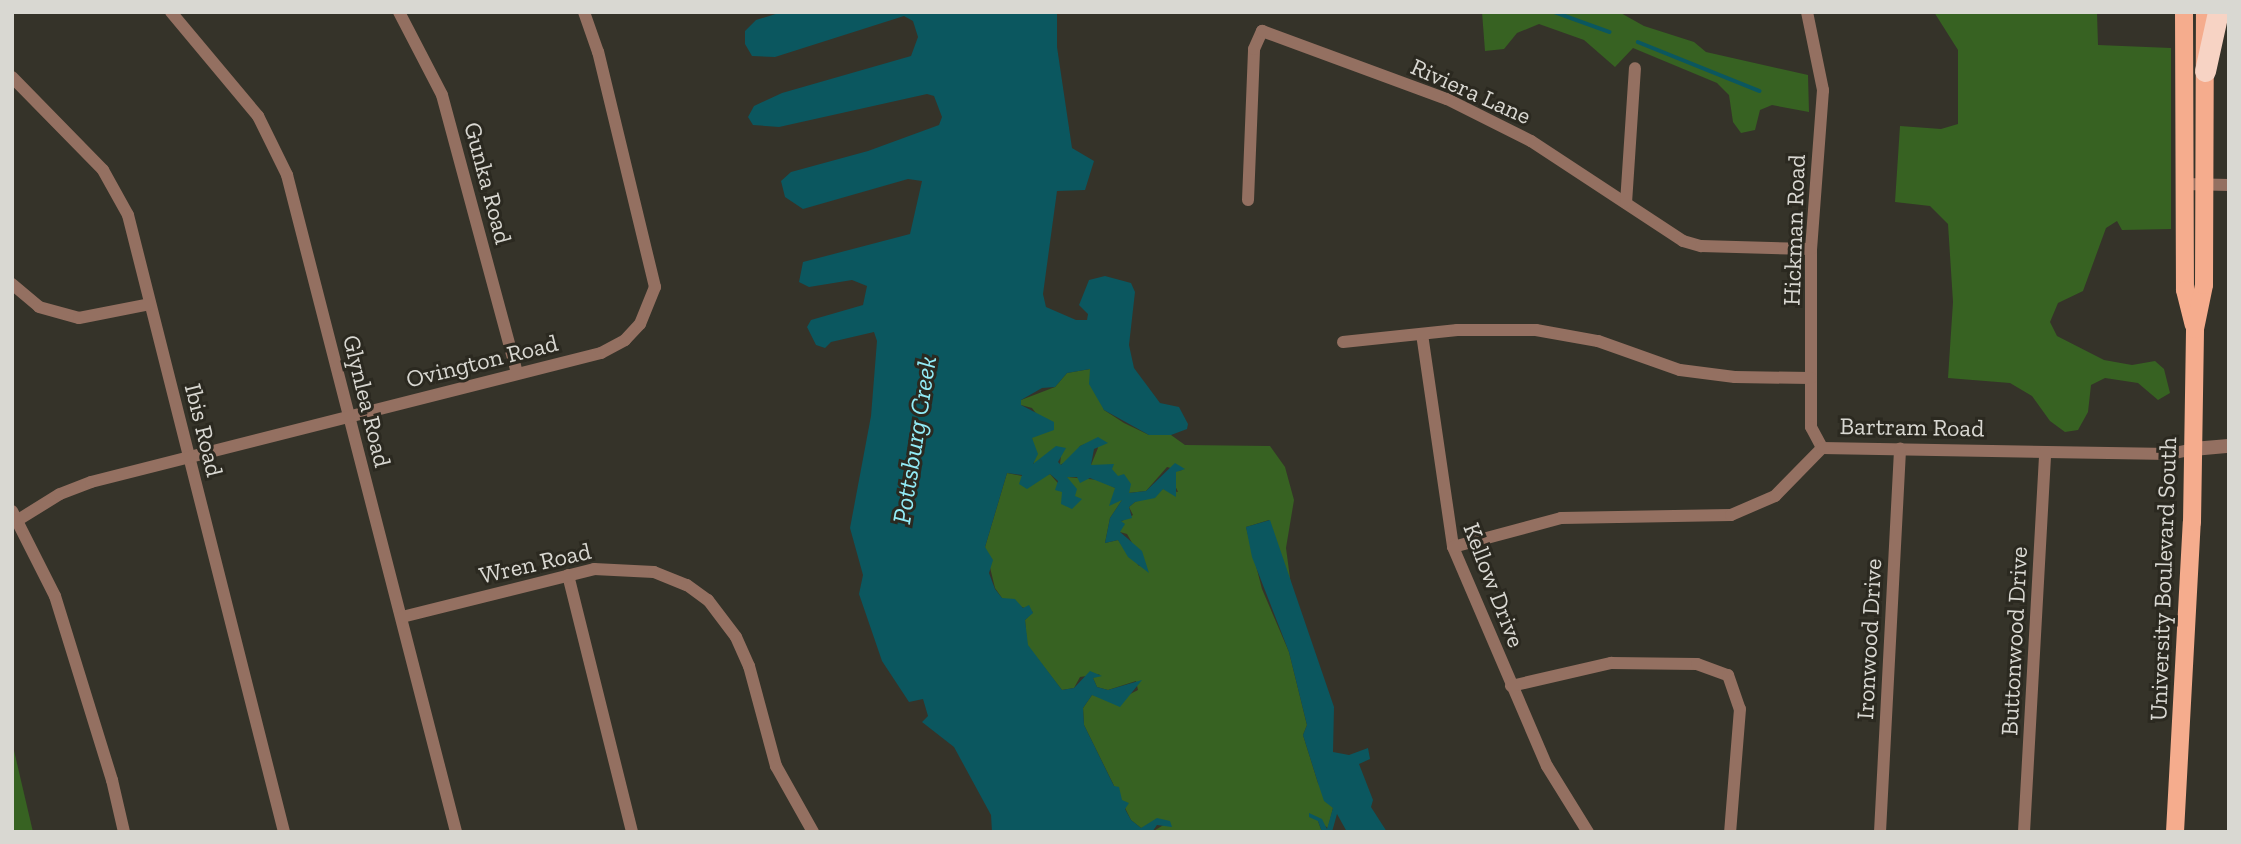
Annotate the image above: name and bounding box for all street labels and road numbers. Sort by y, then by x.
street label: Riviera Lane [1407,52,1535,130]
street label: Gunka Road [458,119,518,247]
street label: Hickman Road [1777,154,1811,306]
street label: Ovington Road [403,328,561,394]
street label: Glynlea Road [337,332,397,470]
street label: Ibis Road [179,381,229,479]
street label: Bartram Road [1840,411,1984,443]
street label: University Boulevard South [2144,436,2182,722]
street label: Kellow Drive [1457,519,1531,651]
street label: Wren Road [476,536,594,590]
street label: Buttonwood Drive [1995,546,2033,736]
street label: Ironwood Drive [1850,558,1888,720]

